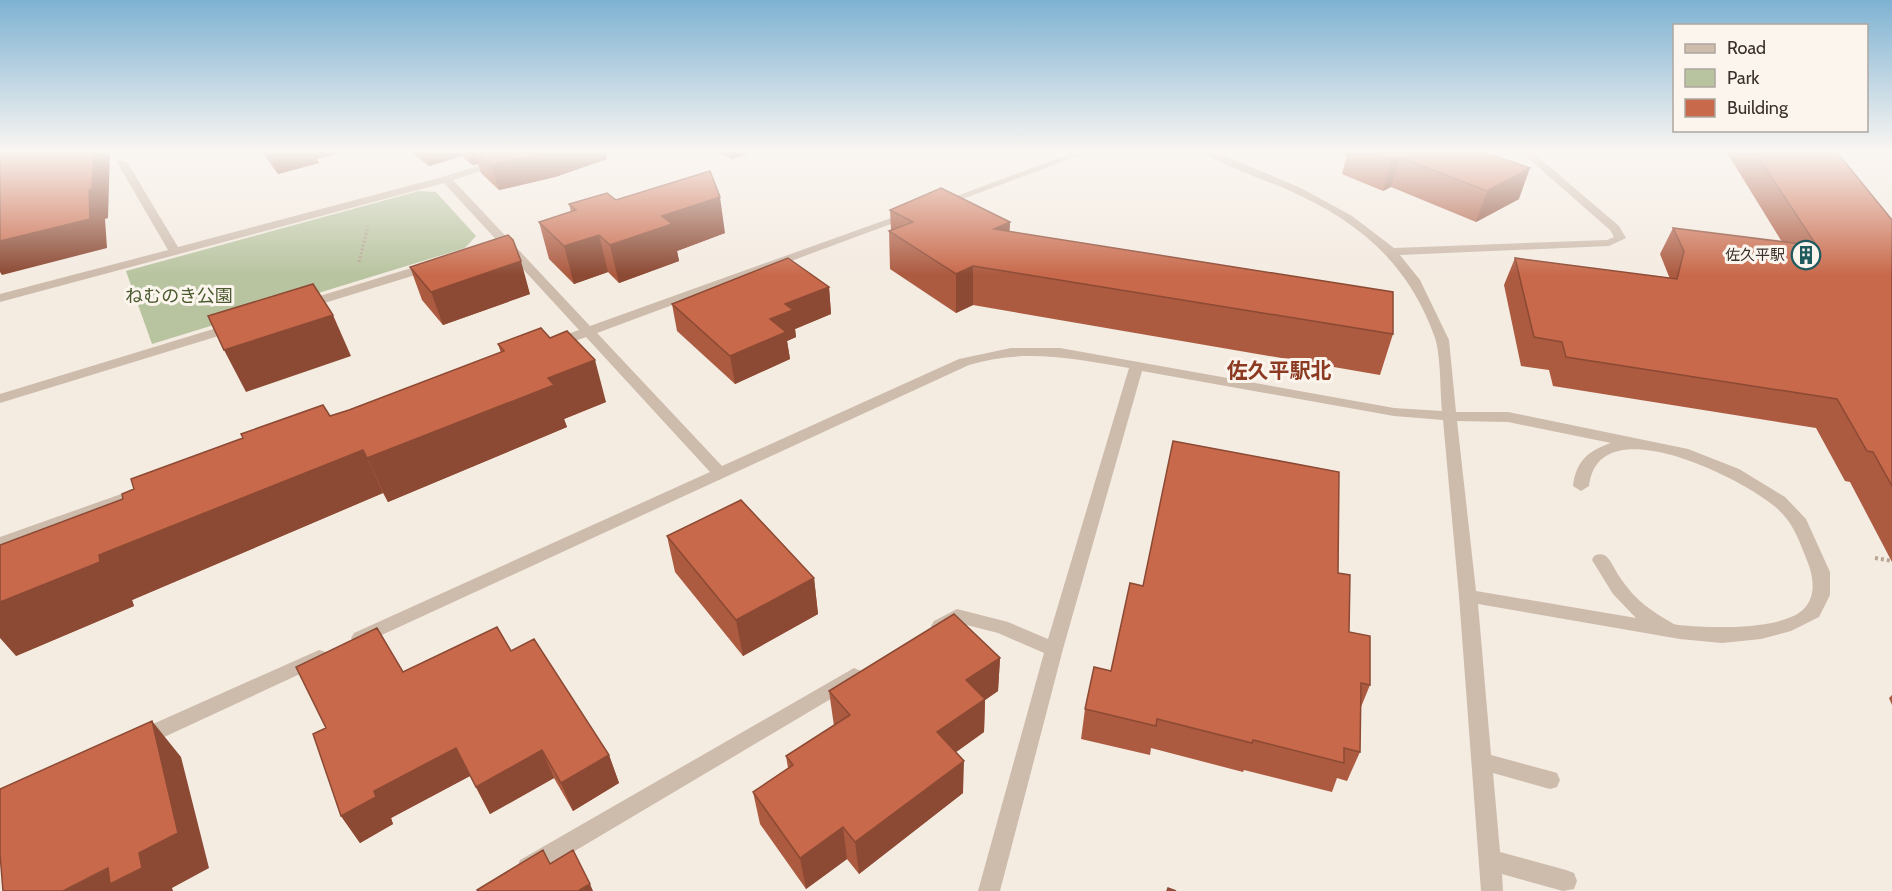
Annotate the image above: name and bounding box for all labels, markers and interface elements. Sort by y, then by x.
legend [1673,24,1868,132]
text: Road [1727,37,1766,59]
text: Park [1727,67,1760,89]
text: Building [1727,97,1789,119]
building icon: 佐久平駅 [1790,239,1822,271]
place label: 佐久平駅 [1725,246,1785,264]
park label: ねむのき公園 [125,285,233,307]
district label: 佐久平駅北 [1227,358,1332,383]

